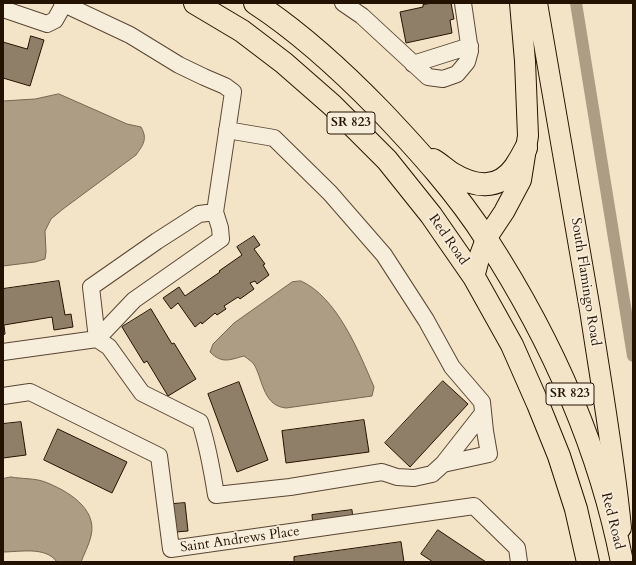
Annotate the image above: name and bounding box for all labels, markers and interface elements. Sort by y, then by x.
road number: SR 823 [327,112,375,134]
street label: Red Road [424,211,472,269]
street label: South Flamingo Road [567,217,603,347]
road number: SR 823 [546,383,594,405]
street label: Red Road [597,491,627,551]
street label: Saint Andrews Place [179,523,301,557]

